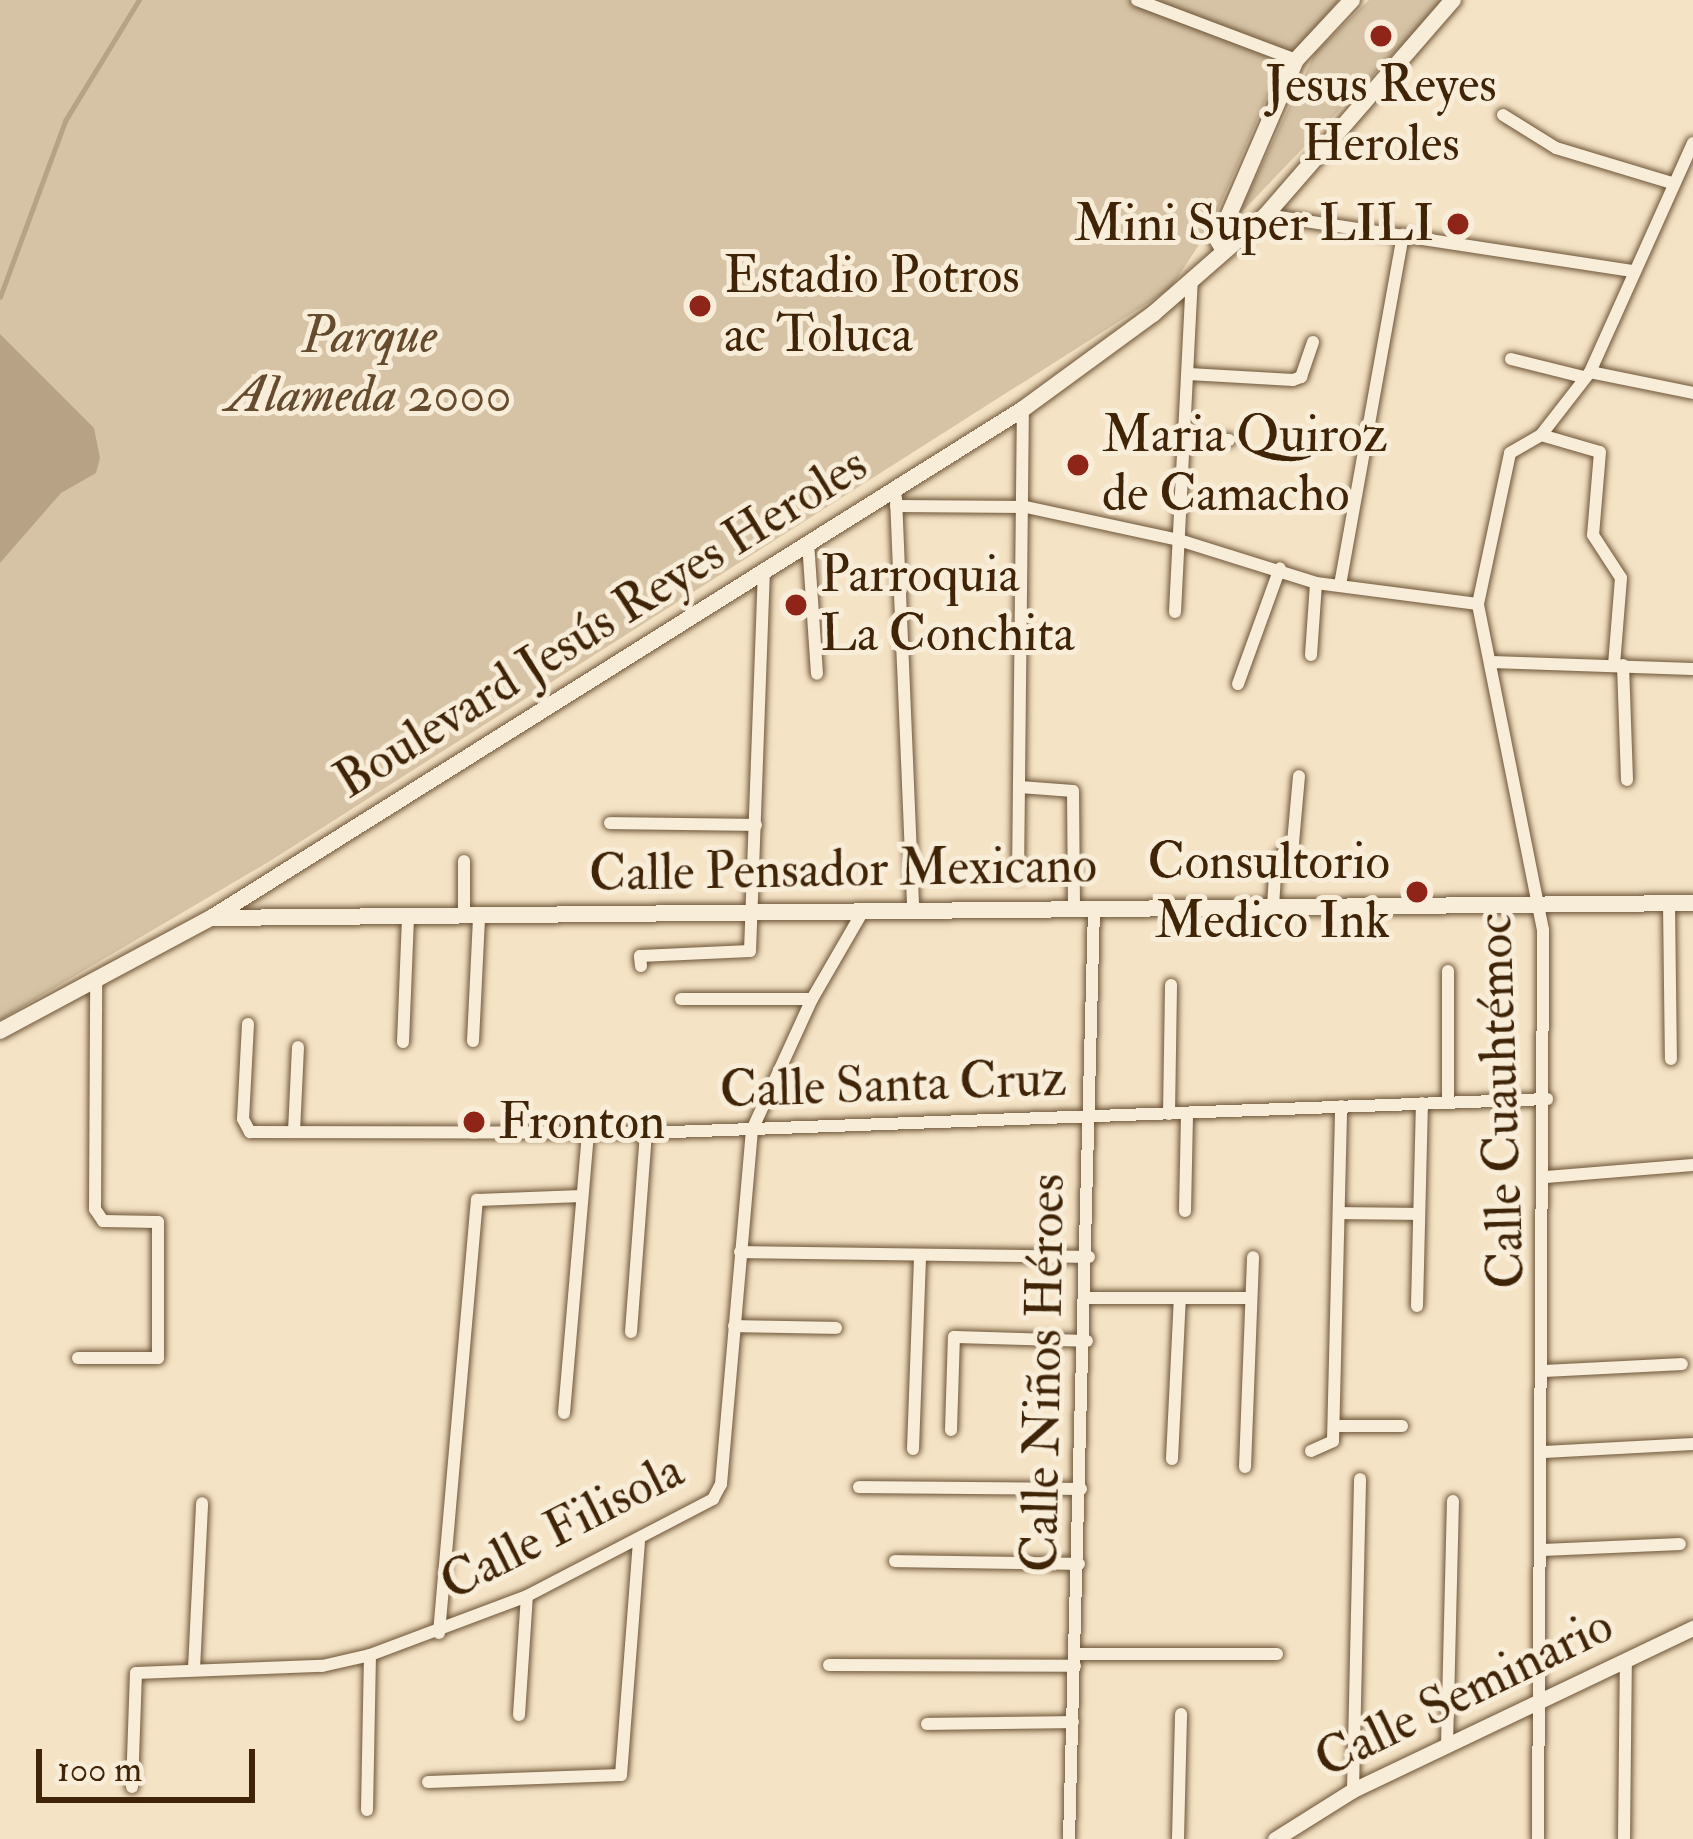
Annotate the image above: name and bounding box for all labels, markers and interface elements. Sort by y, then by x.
marker: Jesus Reyes Heroles [1368,23,1394,49]
place label: Jesus Reyes Heroles [1265,55,1497,175]
place label: Mini Super LILI [1074,193,1434,255]
marker: Mini Super LILI [1445,211,1471,237]
place label: Estadio Potros ac Toluca [724,246,1020,366]
marker: Estadio Potros ac Toluca [687,293,713,319]
park label: Parque Alameda 2000 [226,306,512,426]
place label: Maria Quiroz de Camacho [1102,405,1387,525]
street label: Boulevard Jesús Reyes Heroles [324,434,878,812]
marker: Maria Quiroz de Camacho [1065,452,1091,478]
place label: Parroquia La Conchita [820,545,1075,665]
marker: Parroquia La Conchita [783,592,809,618]
place label: Consultorio Medico Ink [1147,832,1390,952]
street label: Calle Pensador Mexicano [588,835,1098,905]
marker: Consultorio Medico Ink [1401,876,1433,908]
street label: Calle Cuauhtémoc [1464,912,1538,1290]
street label: Calle Santa Cruz [719,1048,1067,1122]
place label: Fronton [498,1091,665,1153]
marker: Fronton [461,1109,487,1135]
street label: Calle Niños Héroes [1010,1173,1078,1573]
street label: Calle Filisola [431,1440,693,1614]
street label: Calle Seminario [1305,1595,1623,1791]
scale bar [42,1725,261,1799]
text: 100 m [57,1747,142,1792]

